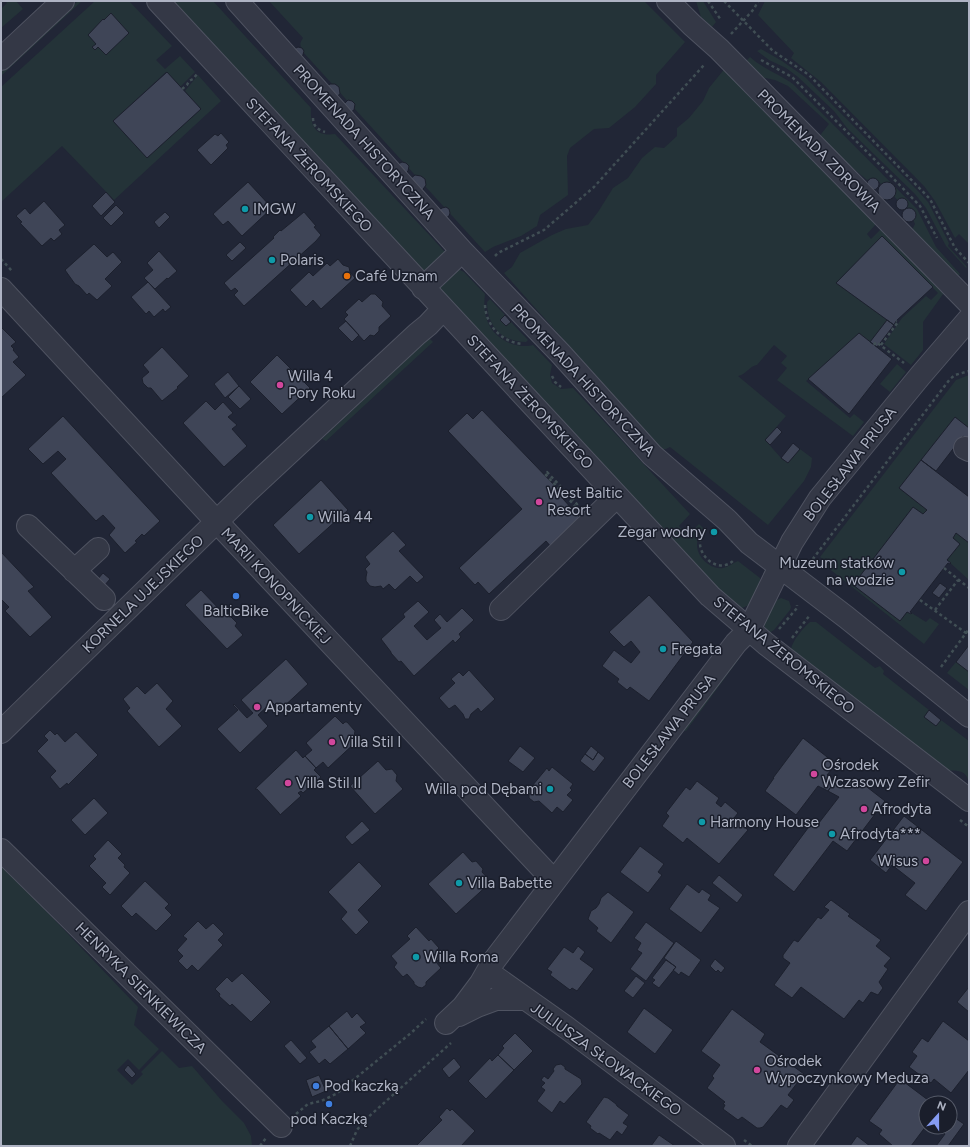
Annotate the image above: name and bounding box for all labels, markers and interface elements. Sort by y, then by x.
street label: PROMENADA HISTORYCZNA [290,61,438,223]
street label: PROMENADA ZDROWIA [754,86,884,216]
street label: STEFANA ŻEROMSKIEGO [242,94,376,236]
place label: IMGW [253,200,296,218]
marker: IMGW [240,204,250,214]
place label: Polaris [280,251,324,269]
marker: Polaris [267,255,277,265]
place label: Café Uznam [355,267,438,285]
marker: Café Uznam [342,271,352,281]
street label: PROMENADA HISTORYCZNA [507,300,659,460]
street label: STEFANA ŻEROMSKIEGO [463,331,597,473]
place label: Willa 4 Pory Roku [288,367,356,402]
marker: Willa 4 Pory Roku [275,380,285,390]
street label: BOLESŁAWA PRUSA [800,403,900,525]
place label: West Baltic Resort [547,484,623,519]
marker: West Baltic Resort [534,497,544,507]
place label: Willa 44 [318,508,372,526]
marker: Willa 44 [305,512,315,522]
place label: Zegar wodny [618,523,706,541]
street label: MARII KONOPNICKIEJ [217,524,335,648]
marker: Zegar wodny [709,527,719,537]
street label: KORNELA UJEJSKIEGO [79,531,207,657]
place label: Muzeum statków na wodzie [779,554,894,589]
marker: Muzeum statków na wodzie [897,567,907,577]
marker: BalticBike [231,591,241,601]
street label: STEFANA ŻEROMSKIEGO [710,592,858,718]
place label: BalticBike [203,602,269,620]
place label: Fregata [671,640,722,658]
marker: Fregata [658,644,668,654]
street label: BOLESŁAWA PRUSA [619,670,719,792]
place label: Appartamenty [265,698,362,716]
marker: Appartamenty [252,702,262,712]
place label: Villa Stil I [340,733,401,751]
marker: Villa Stil I [327,737,337,747]
place label: Ośrodek Wczasowy Zefir [822,756,930,791]
marker: Ośrodek Wczasowy Zefir [809,769,819,779]
place label: Villa Stil II [296,774,361,792]
marker: Villa Stil II [283,778,293,788]
place label: Willa pod Dębami [425,780,542,798]
marker: Willa pod Dębami [545,784,555,794]
place label: Afrodyta [872,800,931,818]
marker: Afrodyta [859,804,869,814]
place label: Harmony House [710,813,819,831]
marker: Harmony House [697,817,707,827]
place label: Afrodyta*** [840,825,921,843]
marker: Afrodyta*** [827,829,837,839]
place label: Wisus [878,852,918,870]
marker: Wisus [921,856,931,866]
place label: Villa Babette [467,874,552,892]
marker: Villa Babette [454,878,464,888]
street label: HENRYKA SIENKIEWICZA [72,919,210,1057]
place label: Willa Roma [424,948,498,966]
marker: Willa Roma [411,952,421,962]
street label: JULIUSZA SŁOWACKIEGO [527,998,685,1120]
place label: Ośrodek Wypoczynkowy Meduza [765,1052,929,1087]
marker: Ośrodek Wypoczynkowy Meduza [752,1065,762,1075]
place label: Pod kaczką [324,1077,399,1095]
marker: Pod kaczką [311,1081,321,1091]
north arrow [918,1095,958,1135]
marker: pod Kaczką [324,1099,334,1109]
text: N [935,1099,948,1114]
place label: pod Kaczką [291,1110,368,1128]

